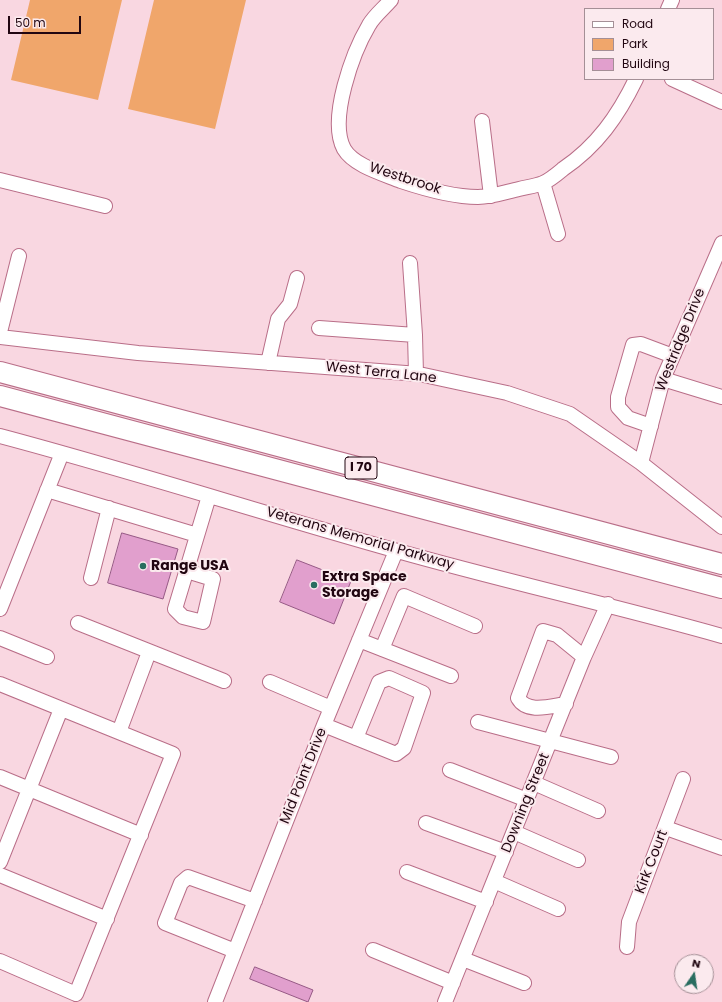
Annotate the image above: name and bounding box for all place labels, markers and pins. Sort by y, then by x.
place label: Range USA [151,558,229,574]
marker: Range USA [138,561,148,571]
place label: Extra Space Storage [322,569,407,602]
marker: Extra Space Storage [309,580,319,590]

